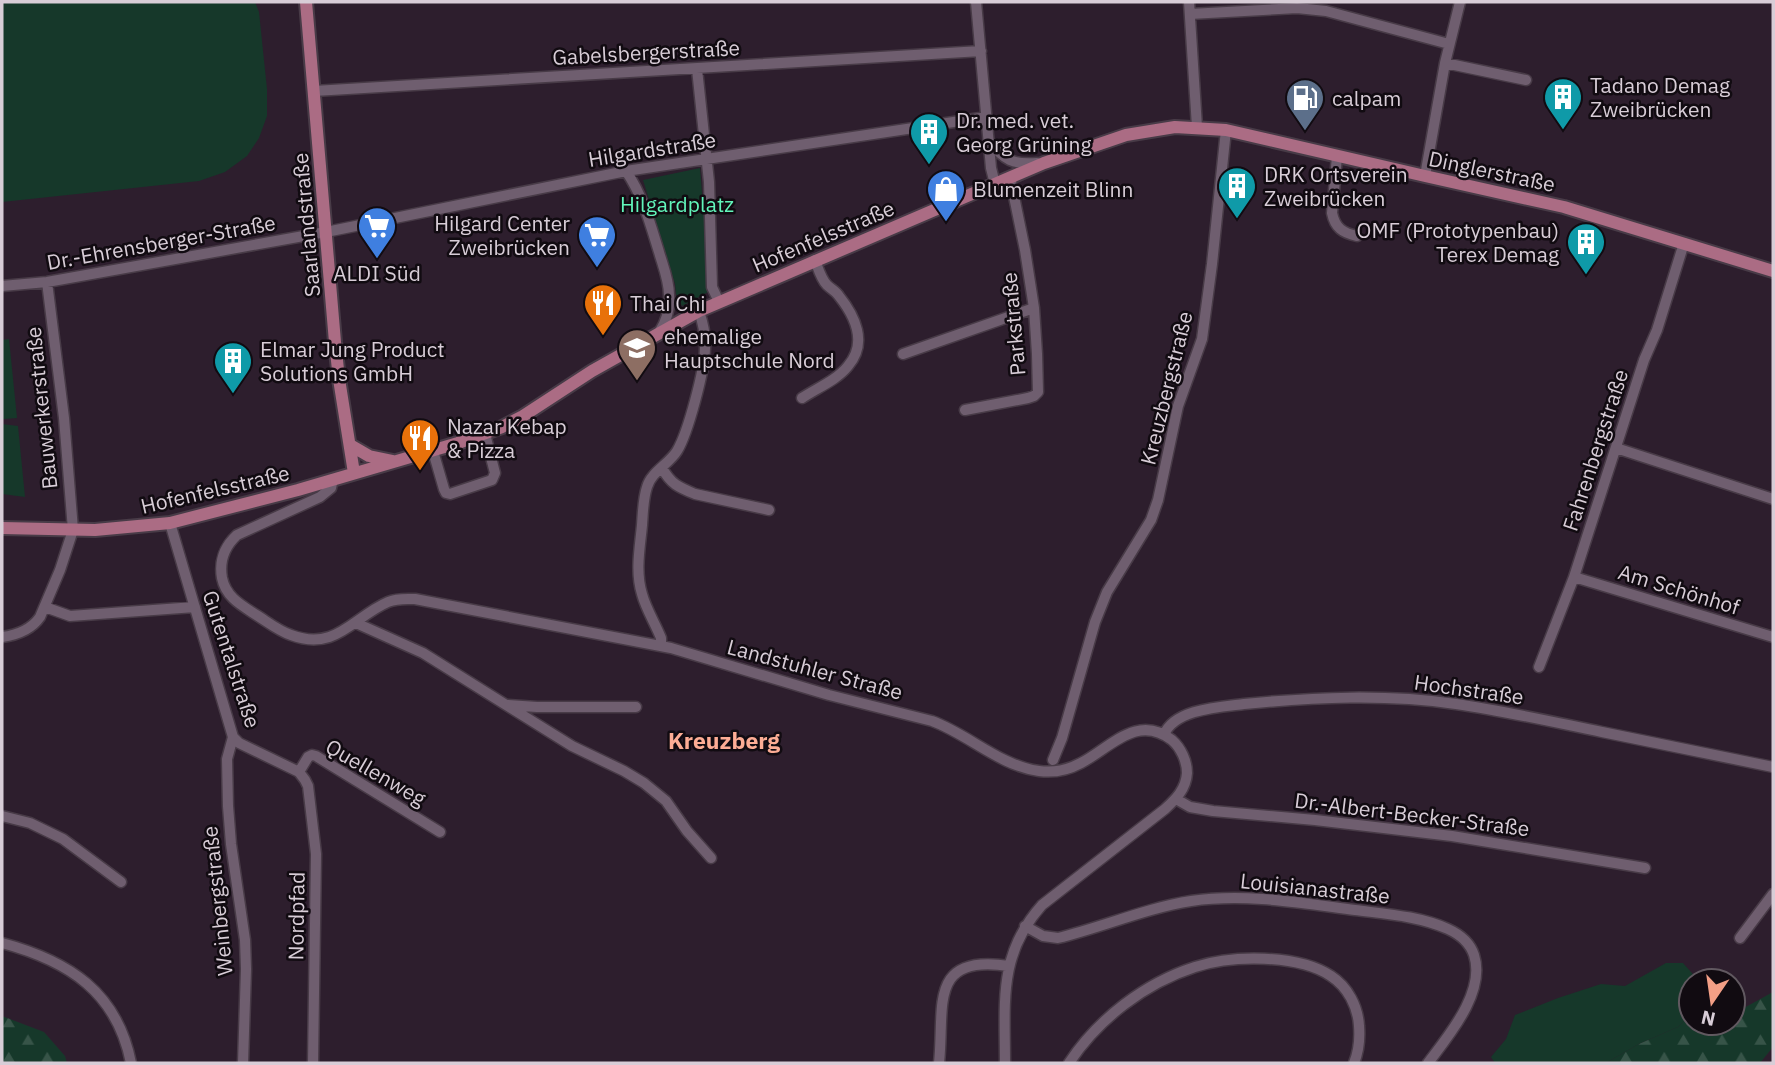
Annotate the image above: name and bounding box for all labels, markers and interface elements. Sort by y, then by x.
street label: Gabelsbergerstraße [551,33,741,71]
place label: Tadano Demag Zweibrücken [1590,71,1730,123]
building icon: Tadano Demag Zweibrücken [1542,76,1584,131]
fuel station icon: calpam [1284,77,1326,132]
place label: calpam [1332,84,1401,112]
place label: Dr. med. vet. Georg Grüning [956,106,1092,158]
building icon: Dr. med. vet. Georg Grüning [908,111,950,166]
street label: Hilgardstraße [586,125,718,173]
street label: Dinglerstraße [1426,144,1558,198]
street label: Saarlandstraße [286,152,326,298]
place label: DRK Ortsverein Zweibrücken [1264,160,1408,212]
building icon: DRK Ortsverein Zweibrücken [1216,165,1258,220]
shop icon: Blumenzeit Blinn [925,168,967,223]
place label: Blumenzeit Blinn [973,175,1133,203]
park label: Hilgardplatz [620,190,734,218]
street label: Hofenfelsstraße [748,193,898,279]
supermarket icon: ALDI Süd [356,205,398,260]
street label: Dr.-Ehrensberger-Straße [44,208,278,276]
place label: Hilgard Center Zweibrücken [434,209,570,261]
supermarket icon: Hilgard Center Zweibrücken [576,214,618,269]
place label: OMF (Prototypenbau) Terex Demag [1357,216,1559,268]
building icon: OMF (Prototypenbau) Terex Demag [1565,221,1607,276]
place label: ALDI Süd [333,259,421,287]
street label: Parkstraße [995,271,1031,377]
restaurant icon: Thai Chi [582,282,624,337]
place label: Thai Chi [630,289,706,317]
street label: Kreuzbergstraße [1133,308,1199,468]
place label: ehemalige Hauptschule Nord [664,322,835,374]
street label: Bauwerkerstraße [19,325,63,491]
school or university icon: ehemalige Hauptschule Nord [616,327,658,382]
place label: Elmar Jung Product Solutions GmbH [260,335,445,387]
building icon: Elmar Jung Product Solutions GmbH [212,340,254,395]
street label: Fahrenbergstraße [1556,366,1634,534]
place label: Nazar Kebap & Pizza [447,412,567,464]
restaurant icon: Nazar Kebap & Pizza [399,417,441,472]
street label: Hofenfelsstraße [138,458,292,520]
street label: Am Schönhof [1615,557,1743,621]
street label: Gutentalstraße [197,587,267,731]
street label: Landstuhler Straße [724,632,906,706]
street label: Hochstraße [1412,667,1526,711]
district label: Kreuzberg [668,725,780,755]
street label: Quellenweg [321,732,431,812]
street label: Dr.-Albert-Becker-Straße [1293,786,1531,842]
street label: Weinbergstraße [195,825,239,977]
street label: Louisianastraße [1239,866,1391,910]
street label: Nordpfad [281,871,311,961]
north arrow [1677,967,1747,1037]
text: N [1699,1005,1718,1032]

